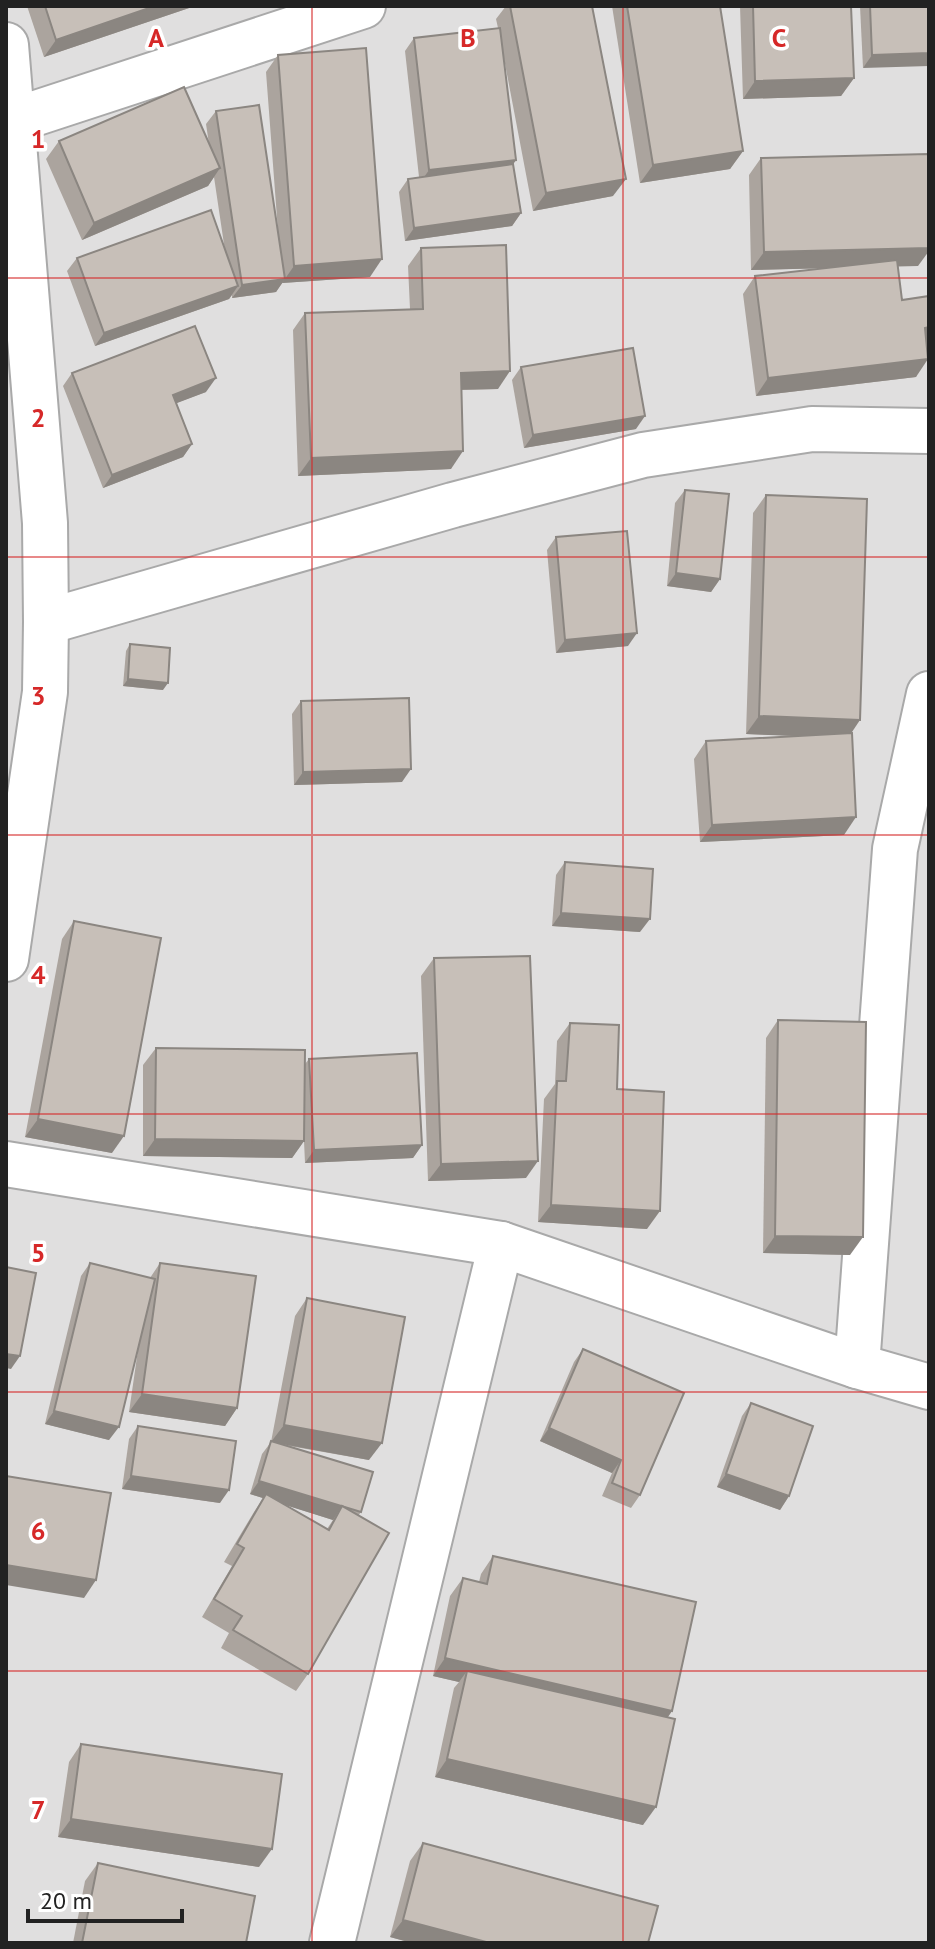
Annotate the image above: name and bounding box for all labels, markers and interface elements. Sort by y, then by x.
text: A [148,21,164,54]
text: B [460,21,476,54]
text: C [772,21,786,54]
text: 1 [31,122,45,155]
text: 2 [31,401,45,434]
text: 3 [31,679,45,712]
text: 4 [31,958,46,991]
text: 5 [31,1236,45,1269]
text: 6 [31,1514,45,1547]
text: 7 [31,1793,45,1826]
scale bar [28,1873,182,1923]
text: 20 m [40,1885,92,1916]

